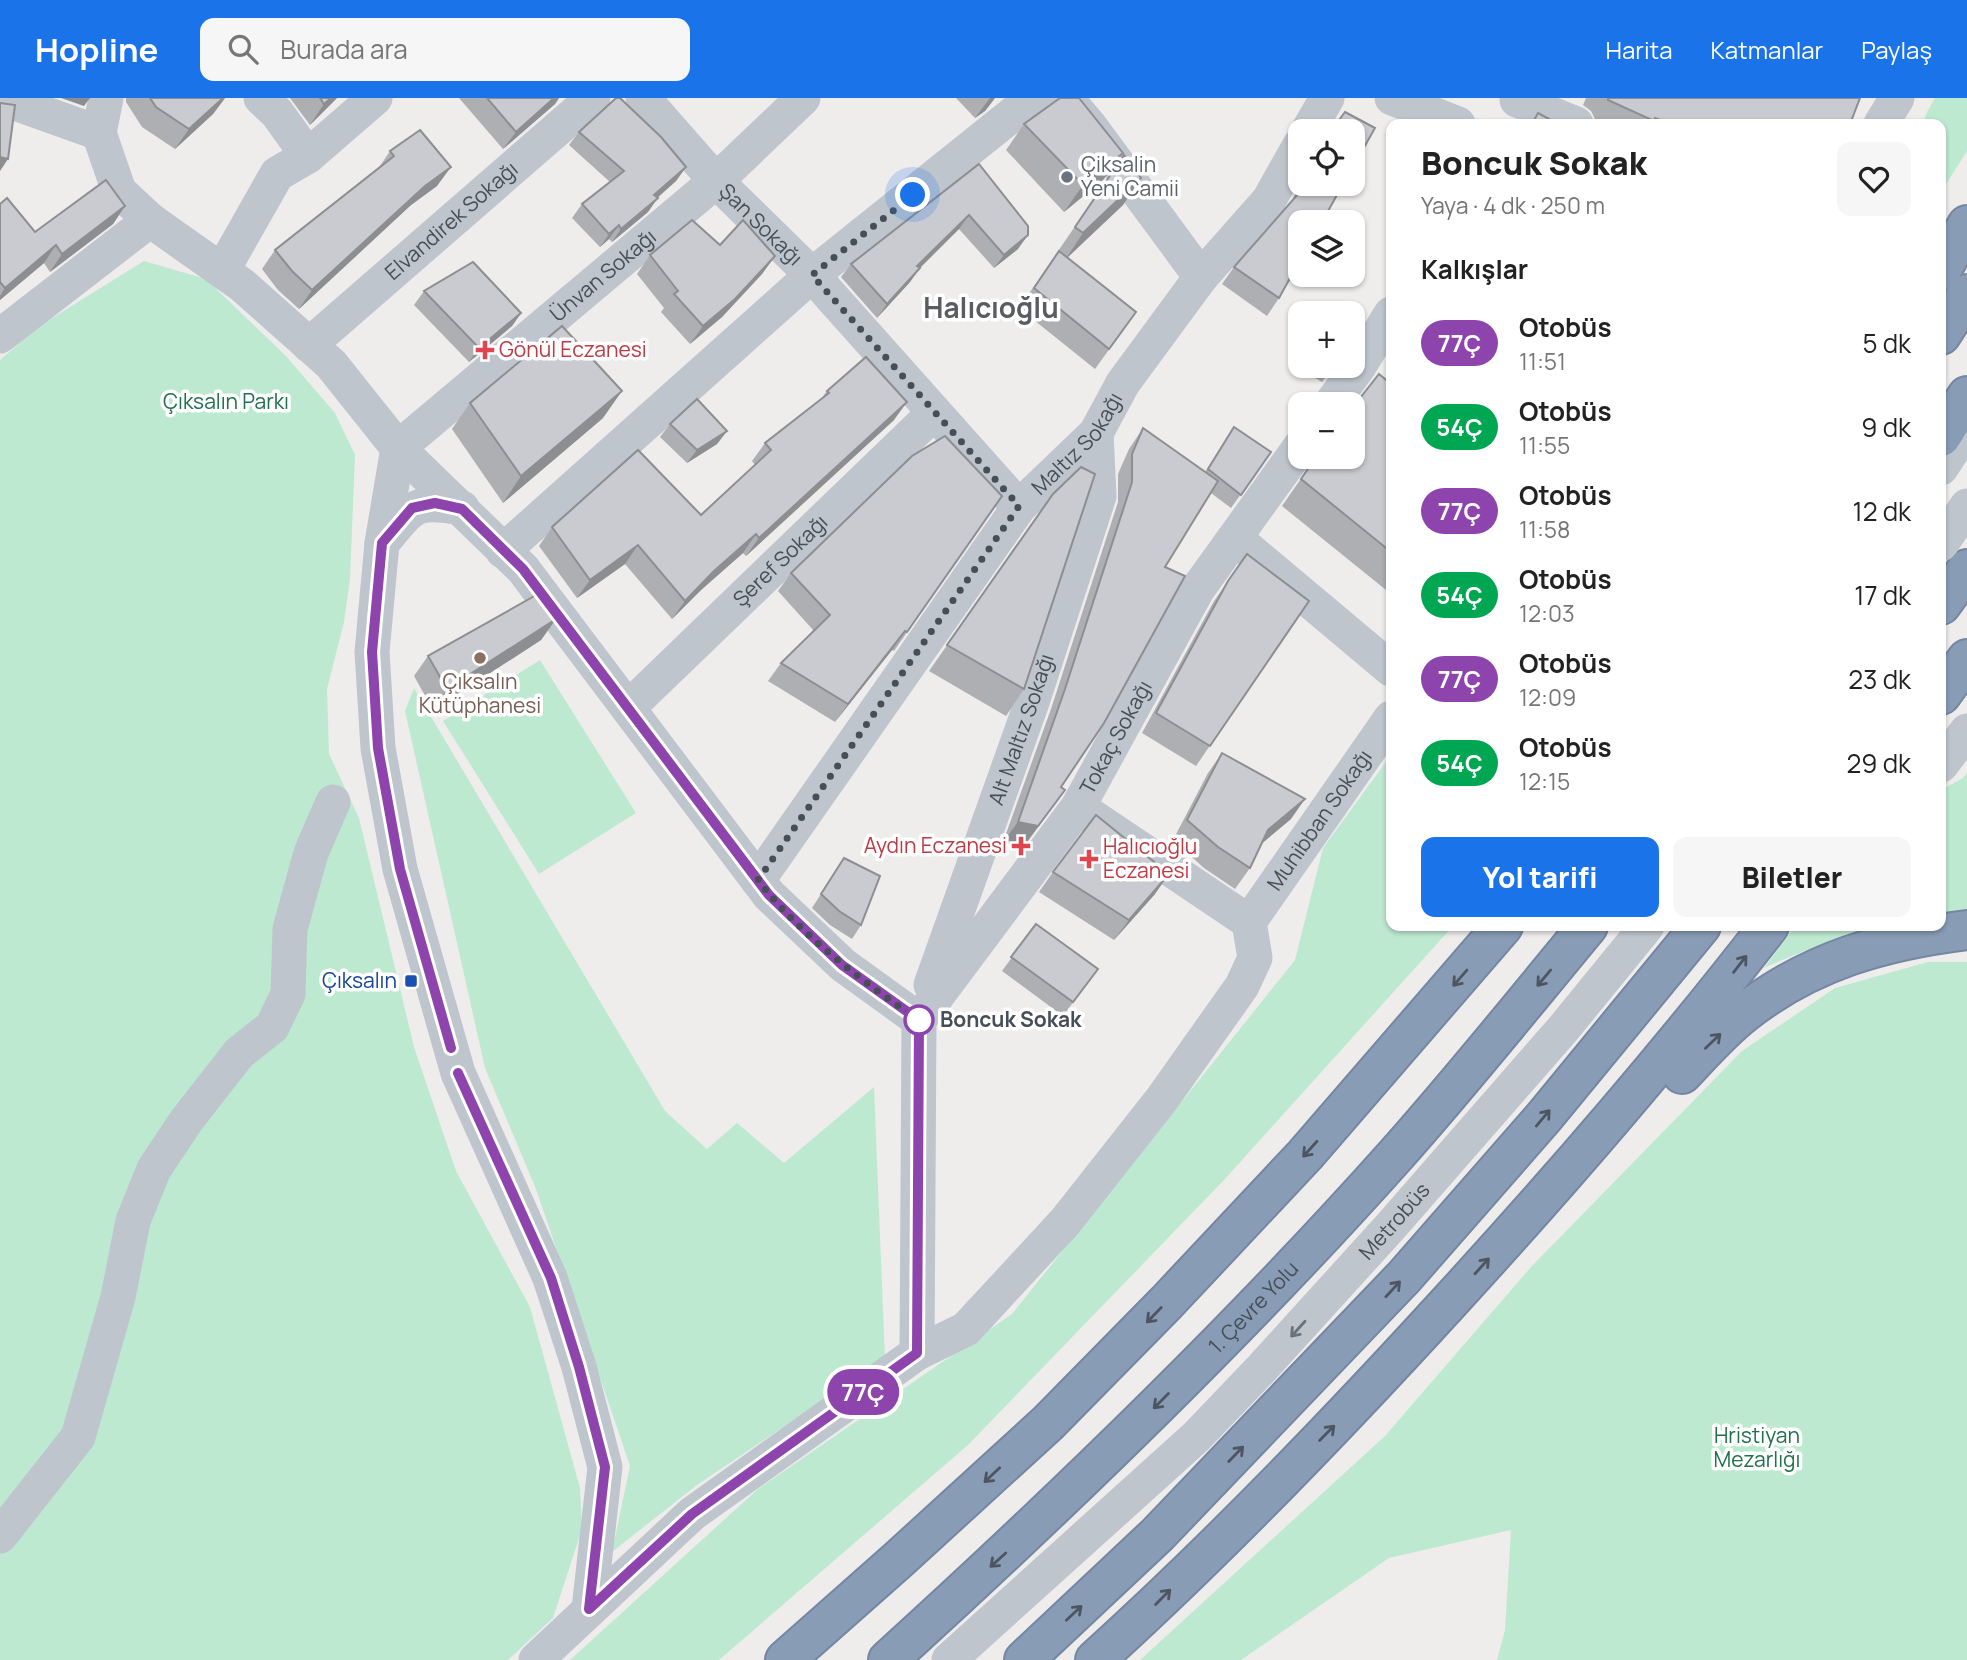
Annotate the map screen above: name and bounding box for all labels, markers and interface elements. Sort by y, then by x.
search box [200,18,690,81]
text: Hopline [35,27,158,72]
icon: search [224,30,262,68]
text: Burada ara [280,31,408,67]
text: Harita [1606,33,1673,66]
text: Katmanlar [1711,33,1823,66]
text: Paylaş [1861,33,1932,66]
map controls [1288,119,1365,469]
button: locate [1288,119,1365,196]
text: Boncuk Sokak [1421,140,1647,185]
button: heart [1837,142,1911,216]
place label: Çiksalin Yeni Camii [1081,150,1179,202]
street label: Elvandirek Sokağı [379,155,523,286]
marker: Çiksalin Yeni Camii [1059,169,1075,185]
street label: Şan Sokağı [714,177,809,271]
your location [895,177,930,212]
text: Yaya · 4 dk · 250 m [1421,189,1605,221]
button: layers [1288,210,1365,287]
street label: Ünvan Sokağı [544,222,662,328]
text: Kalkışlar [1421,251,1528,287]
district label: Halıcıoğlu [923,288,1059,326]
button: + [1288,301,1365,378]
text: Otobüs [1519,309,1611,345]
text: 5 dk [1862,325,1911,361]
text: 77Ç [1438,326,1481,359]
place label: Gönül Eczanesi [499,335,647,363]
marker: Gönül Eczanesi [477,342,493,358]
text: 11:51 [1519,345,1566,377]
park label: Çıksalın Parkı [163,387,289,415]
street label: Maltız Sokağı [1025,387,1128,501]
button: − [1288,392,1365,469]
text: Otobüs [1519,393,1611,429]
text: 9 dk [1861,409,1911,445]
text: 54Ç [1436,410,1483,443]
text: 11:55 [1519,429,1570,461]
text: Otobüs [1519,477,1611,513]
text: 12 dk [1853,493,1911,529]
text: 77Ç [1438,494,1481,527]
street label: Şeref Sokağı [727,508,833,612]
text: 11:58 [1519,513,1570,545]
text: Otobüs [1519,561,1611,597]
text: 17 dk [1854,577,1911,613]
text: 54Ç [1436,578,1483,611]
text: 12:03 [1519,597,1575,629]
text: Otobüs [1519,645,1611,681]
marker: Çıksalın Kütüphanesi [472,650,488,666]
street label: Alt Maltız Sokağı [981,650,1060,809]
text: 23 dk [1848,661,1911,697]
text: 77Ç [1438,662,1481,695]
place label: Çıksalın Kütüphanesi [419,667,541,719]
street label: Tokaç Sokağı [1073,675,1158,799]
text: 12:09 [1519,681,1576,713]
text: Otobüs [1519,729,1611,765]
street label: Muhibban Sokağı [1260,744,1378,896]
text: 29 dk [1847,745,1911,781]
text: 54Ç [1436,746,1483,779]
text: 12:15 [1519,765,1570,797]
place label: Aydın Eczanesi [864,831,1007,859]
place label: Halıcıoğlu Eczanesi [1103,832,1197,884]
button: Yol tarifi [1421,837,1659,917]
button: Biletler [1673,837,1911,917]
marker: Aydın Eczanesi [1013,838,1029,854]
marker: Halıcıoğlu Eczanesi [1081,851,1097,867]
one-way arrow [1732,956,1747,974]
place label: Çıksalın [322,966,397,994]
one-way arrow [1452,969,1468,987]
one-way arrow [1536,969,1552,987]
marker: Çıksalın [403,973,419,989]
marker: Boncuk Sokak [904,1005,934,1035]
place label: Boncuk Sokak [940,1005,1082,1033]
one-way arrow [1705,1033,1722,1050]
one-way arrow [1535,1110,1551,1128]
one-way arrow [1302,1140,1318,1158]
street label: Metrobüs [1352,1176,1436,1265]
street label: 1. Çevre Yolu [1202,1255,1304,1359]
one-way arrow [1473,1258,1490,1275]
one-way arrow [1384,1281,1401,1298]
one-way arrow [1146,1306,1163,1323]
one-way arrow [1289,1320,1306,1337]
line badge: 77Ç [823,1369,903,1415]
text: 77Ç [841,1375,885,1408]
one-way arrow [1153,1392,1170,1409]
park label: Hristiyan Mezarlığı [1714,1421,1800,1473]
one-way arrow [1318,1424,1335,1441]
one-way arrow [1228,1446,1245,1463]
one-way arrow [984,1466,1001,1483]
one-way arrow [990,1551,1007,1568]
one-way arrow [1154,1589,1171,1606]
one-way arrow [1065,1605,1082,1622]

